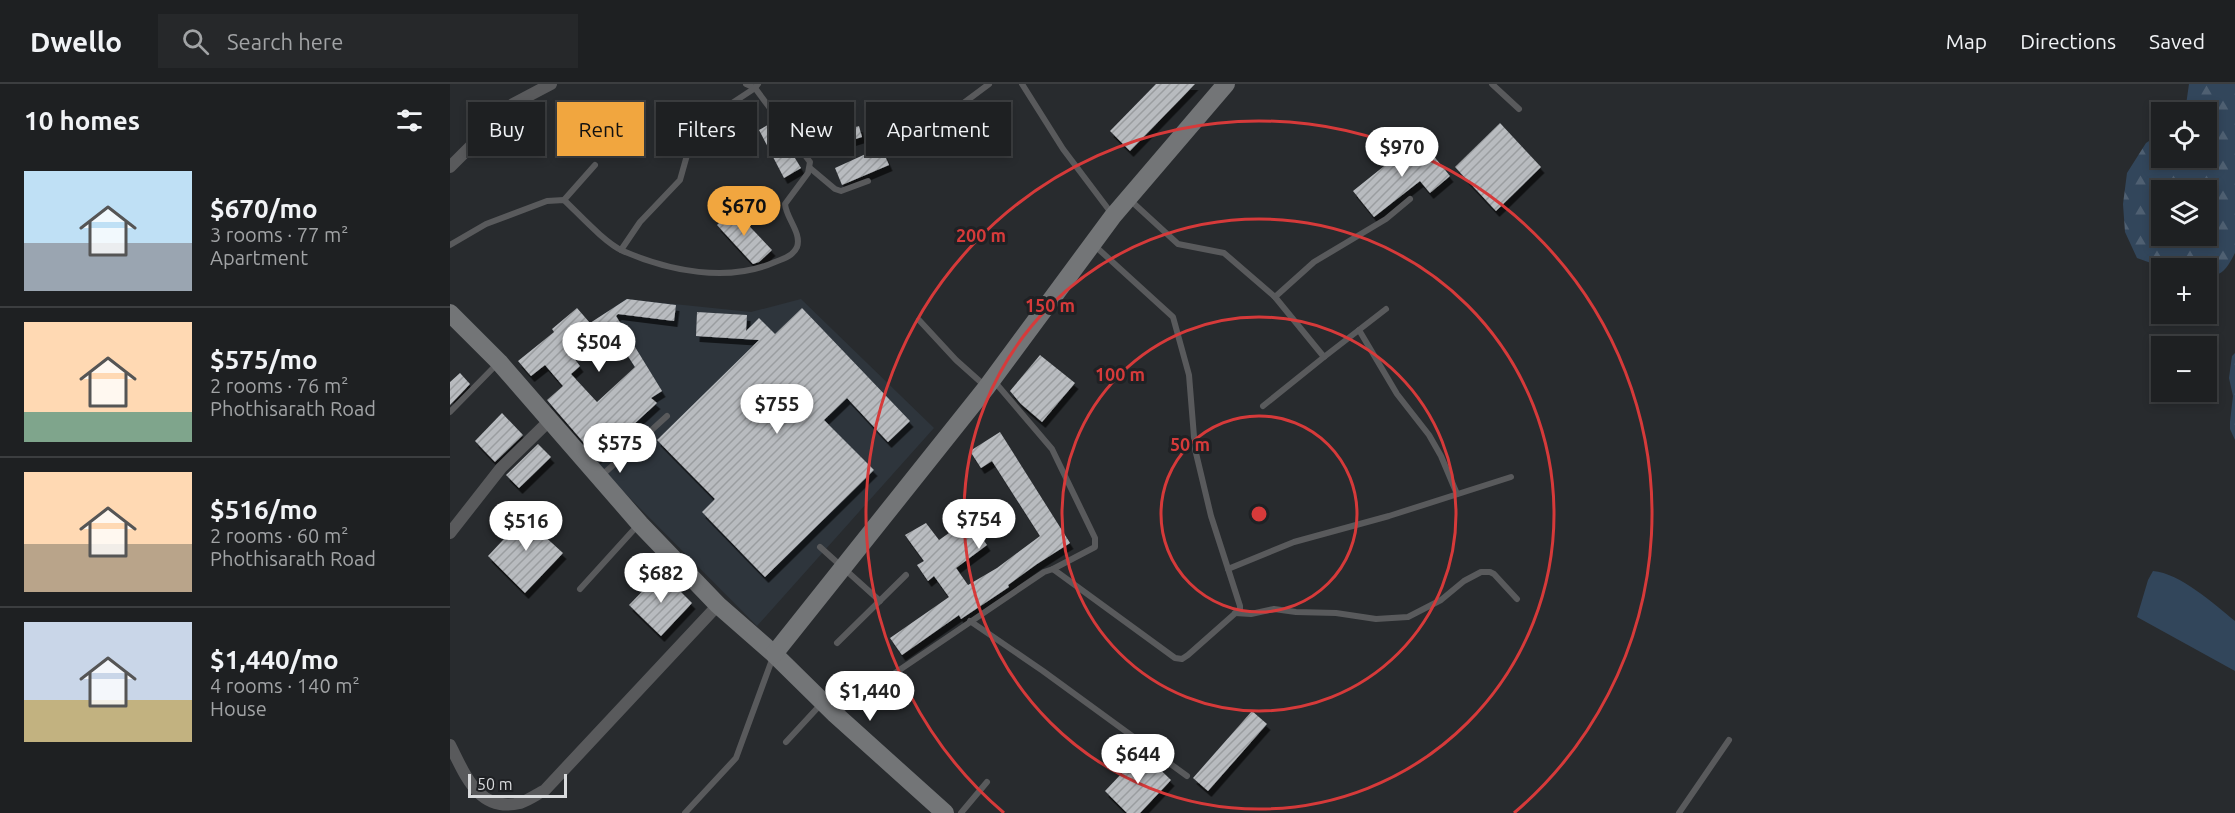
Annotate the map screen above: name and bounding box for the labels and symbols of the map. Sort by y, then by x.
pin: $970 [1366,127,1438,178]
pin: $670 [708,186,780,237]
text: 200 m [956,225,1006,245]
text: 150 m [1025,295,1075,315]
pin: $504 [563,322,635,373]
text: 100 m [1095,364,1145,384]
pin: $755 [741,384,813,435]
pin: $575 [584,423,656,474]
text: 50 m [1170,434,1210,454]
pin: $754 [943,499,1015,550]
pin: $516 [490,501,562,552]
centre of rings [1249,504,1269,524]
pin: $682 [625,553,697,604]
pin: $1,440 [821,671,919,722]
pin: $644 [1102,734,1174,785]
scale bar [468,771,567,798]

